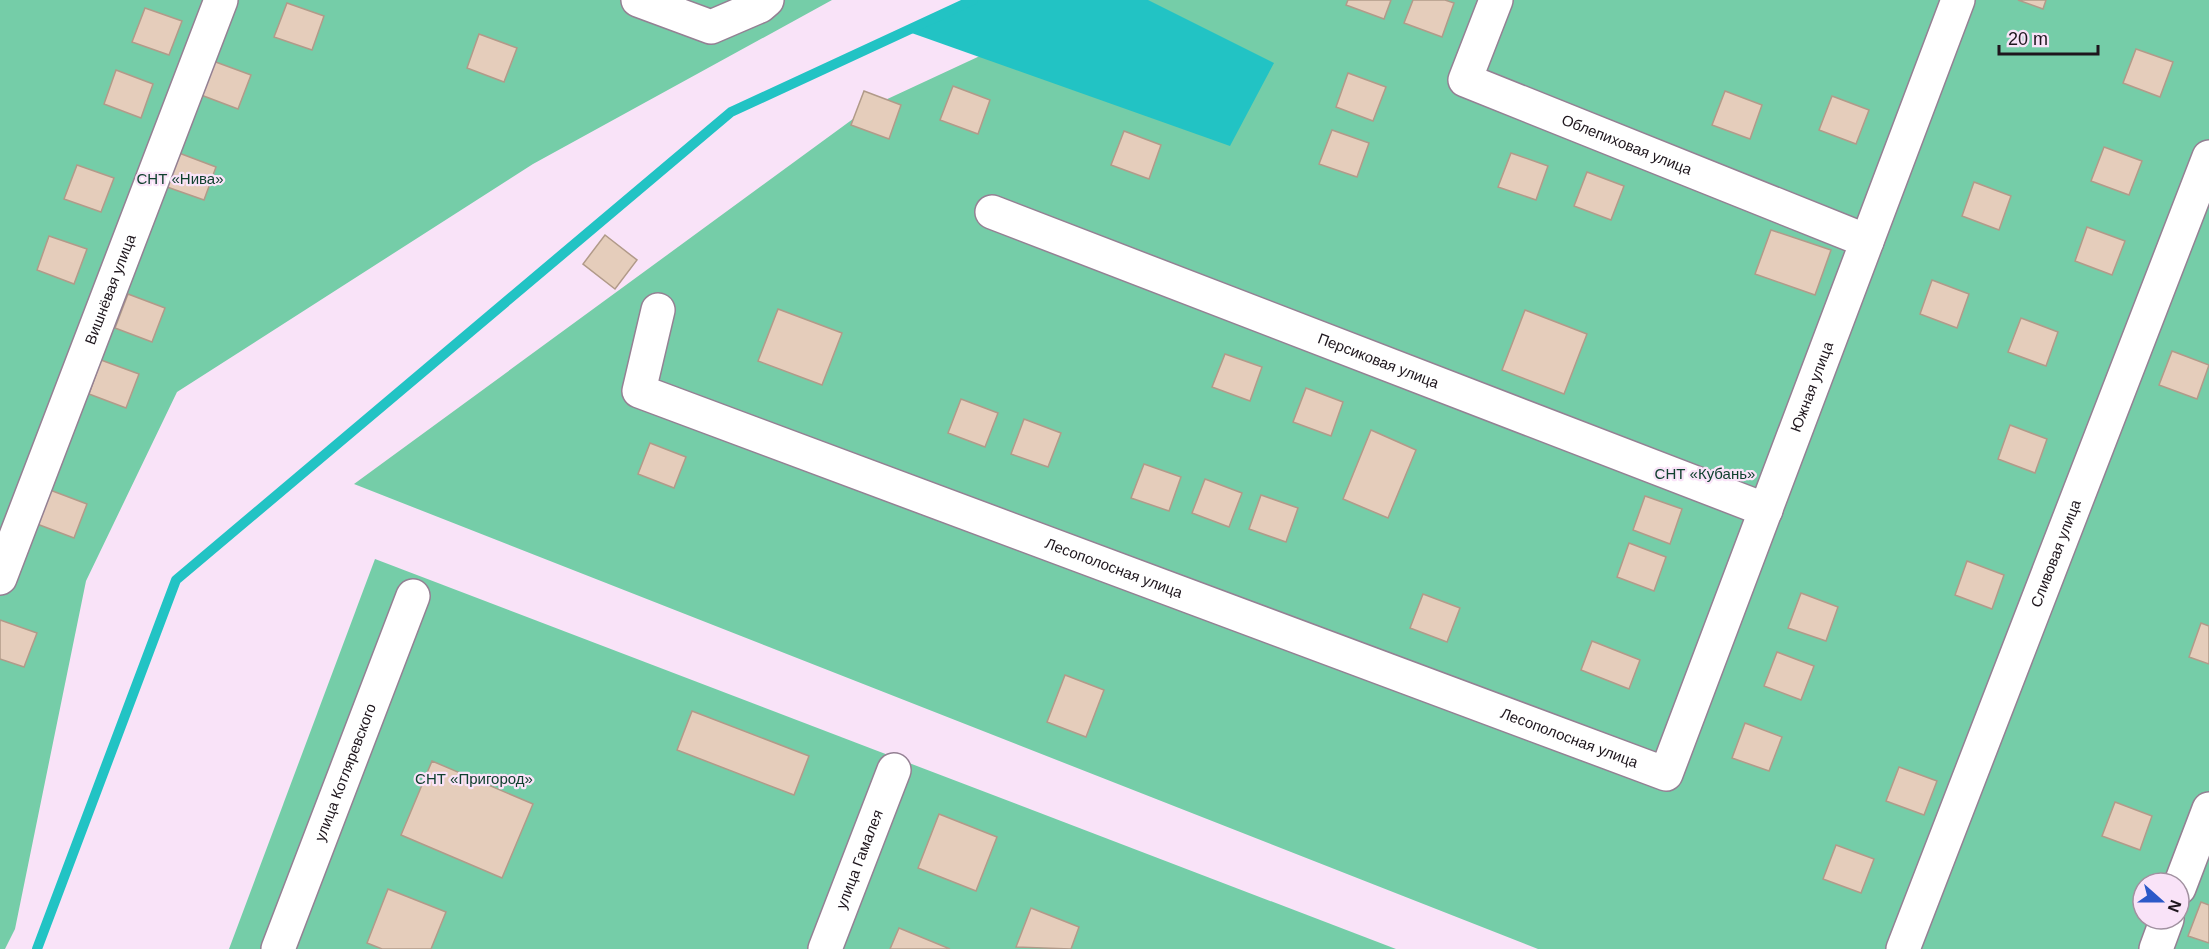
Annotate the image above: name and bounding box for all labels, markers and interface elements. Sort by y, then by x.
scale bar [1999,18,2098,56]
text: 20 m [2008,29,2048,49]
street label: Облепиховая улица [1559,111,1695,178]
park label: СНТ «Нива» [136,170,224,187]
street label: Вишнёвая улица [81,231,139,347]
street label: Персиковая улица [1316,329,1442,391]
street label: Южная улица [1787,338,1837,434]
park label: СНТ «Кубань» [1655,465,1755,482]
street label: Сливовая улица [2027,497,2084,609]
street label: Лесополосная улица [1043,534,1186,601]
street label: улица Котляревского [311,701,379,844]
street label: Лесополосная улица [1498,704,1641,771]
park label: СНТ «Пригород» [415,770,533,787]
street label: улица Гамалея [832,807,886,911]
north arrow [2131,871,2191,931]
text: N [2165,898,2185,915]

